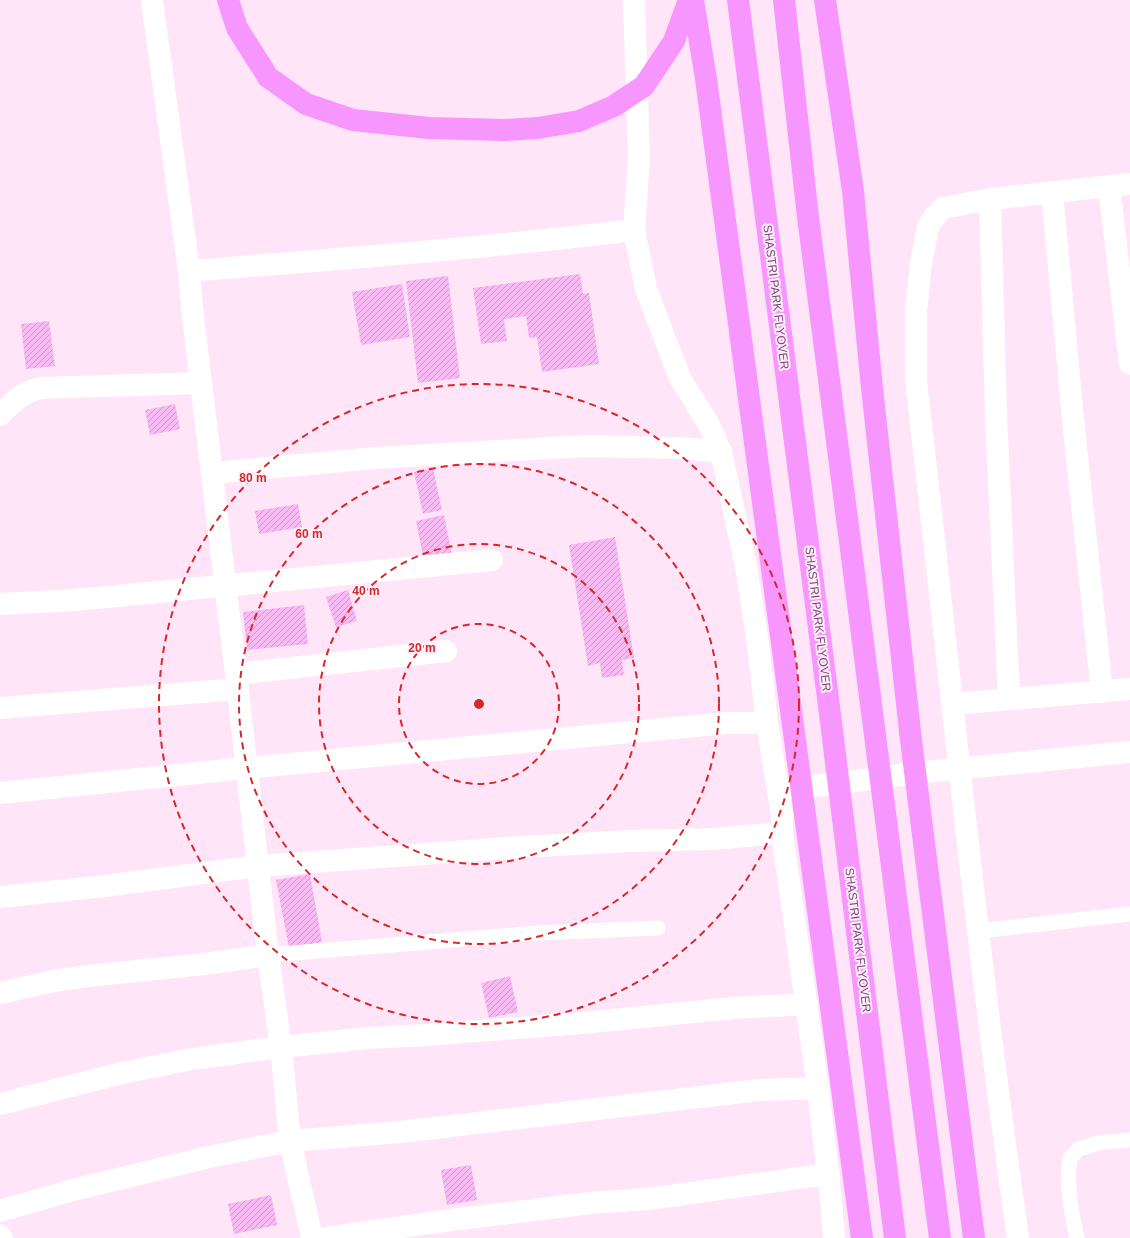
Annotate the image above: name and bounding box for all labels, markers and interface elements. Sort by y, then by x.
street label: SHASTRI PARK FLYOVER [760,224,792,370]
text: 80 m [239,471,267,485]
text: 60 m [295,527,323,541]
street label: SHASTRI PARK FLYOVER [802,546,834,692]
text: 40 m [352,584,380,598]
text: 20 m [408,641,436,655]
centre of rings [472,697,486,711]
street label: SHASTRI PARK FLYOVER [842,867,874,1013]

